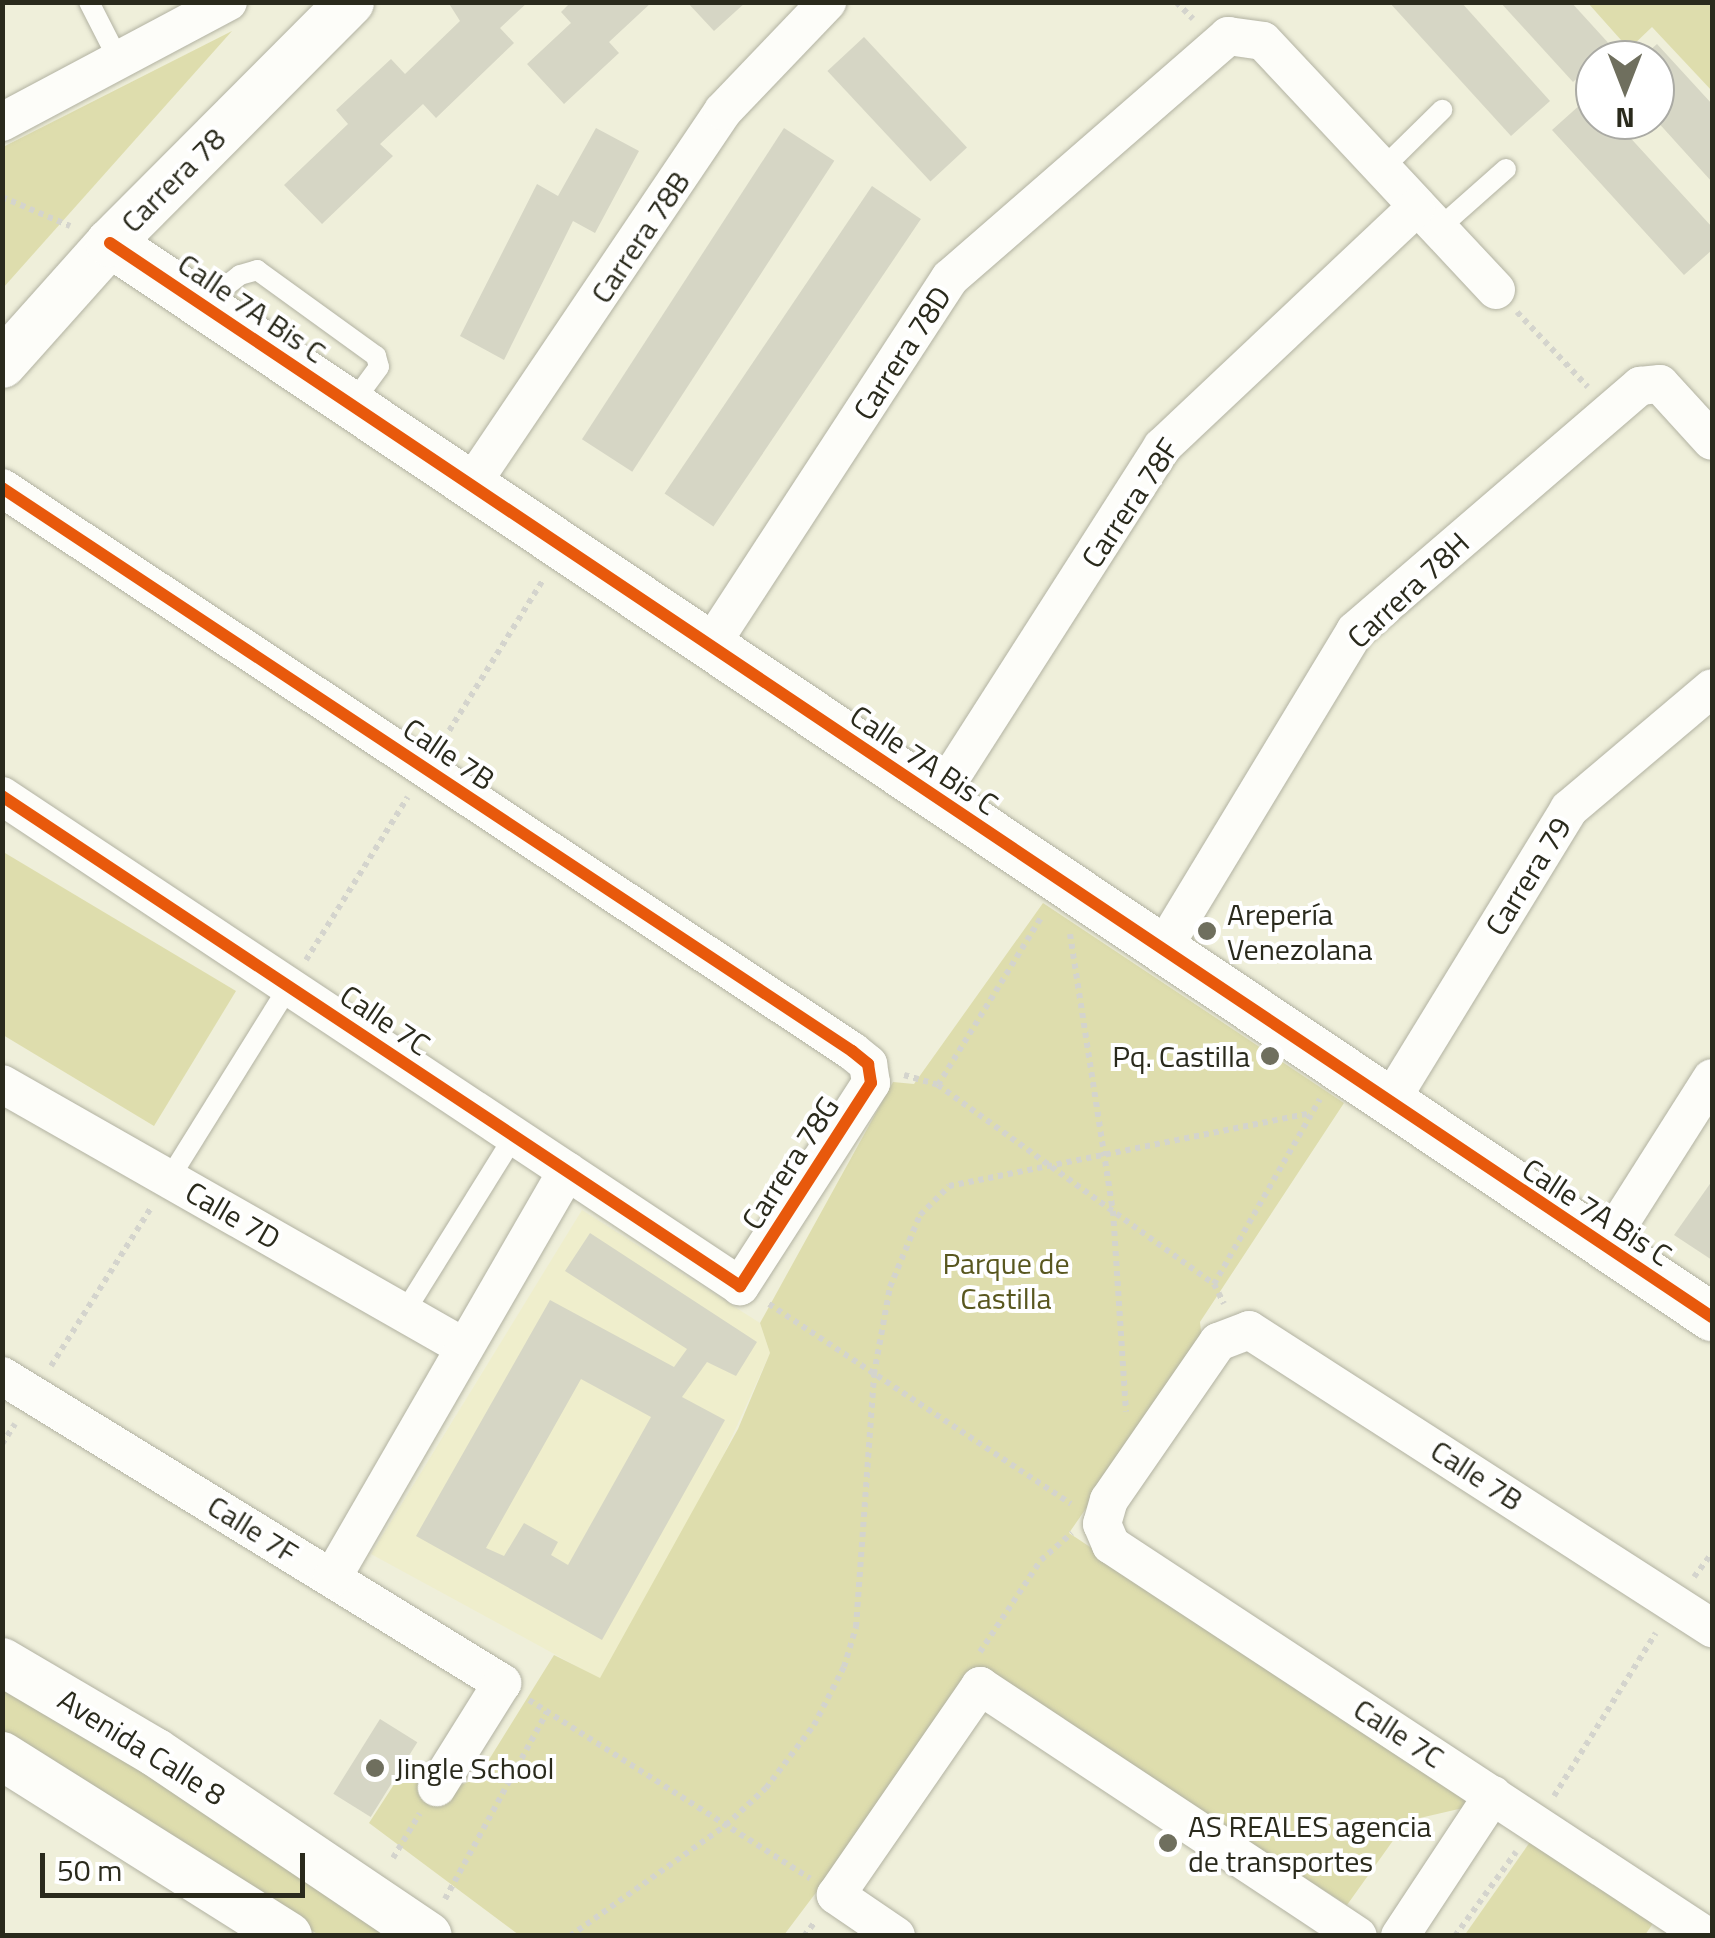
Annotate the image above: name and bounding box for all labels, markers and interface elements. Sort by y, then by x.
north arrow [1575,40,1675,140]
text: N [1615,97,1635,140]
street label: Carrera 78 [113,120,233,240]
street label: Carrera 78B [583,164,697,310]
street label: Calle 7A Bis C [171,246,333,370]
street label: Carrera 78D [846,279,958,427]
street label: Carrera 78F [1074,431,1186,575]
street label: Carrera 78H [1340,525,1476,655]
street label: Calle 7A Bis C [843,698,1005,822]
street label: Calle 7B [397,710,501,798]
street label: Carrera 79 [1478,810,1578,942]
place label: Arepería Venezolana [1227,896,1372,966]
marker: Arepería Venezolana [1196,920,1218,942]
street label: Calle 7C [333,977,437,1063]
place label: Pq. Castilla [1112,1038,1250,1074]
marker: Pq. Castilla [1259,1045,1281,1067]
street label: Carrera 78G [734,1090,846,1236]
street label: Calle 7A Bis C [1516,1151,1678,1273]
street label: Calle 7D [179,1174,287,1256]
park label: Parque de Castilla [942,1245,1070,1316]
street label: Calle 7B [1424,1432,1530,1518]
street label: Calle 7F [201,1487,305,1571]
street label: Avenida Calle 8 [52,1681,232,1813]
street label: Calle 7C [1347,1691,1451,1775]
place label: Jingle School [395,1750,555,1786]
marker: Jingle School [364,1757,386,1779]
place label: AS REALES agencia de transportes [1188,1808,1432,1878]
marker: AS REALES agencia de transportes [1157,1832,1179,1854]
scale bar [45,1833,310,1895]
text: 50 m [57,1847,122,1893]

